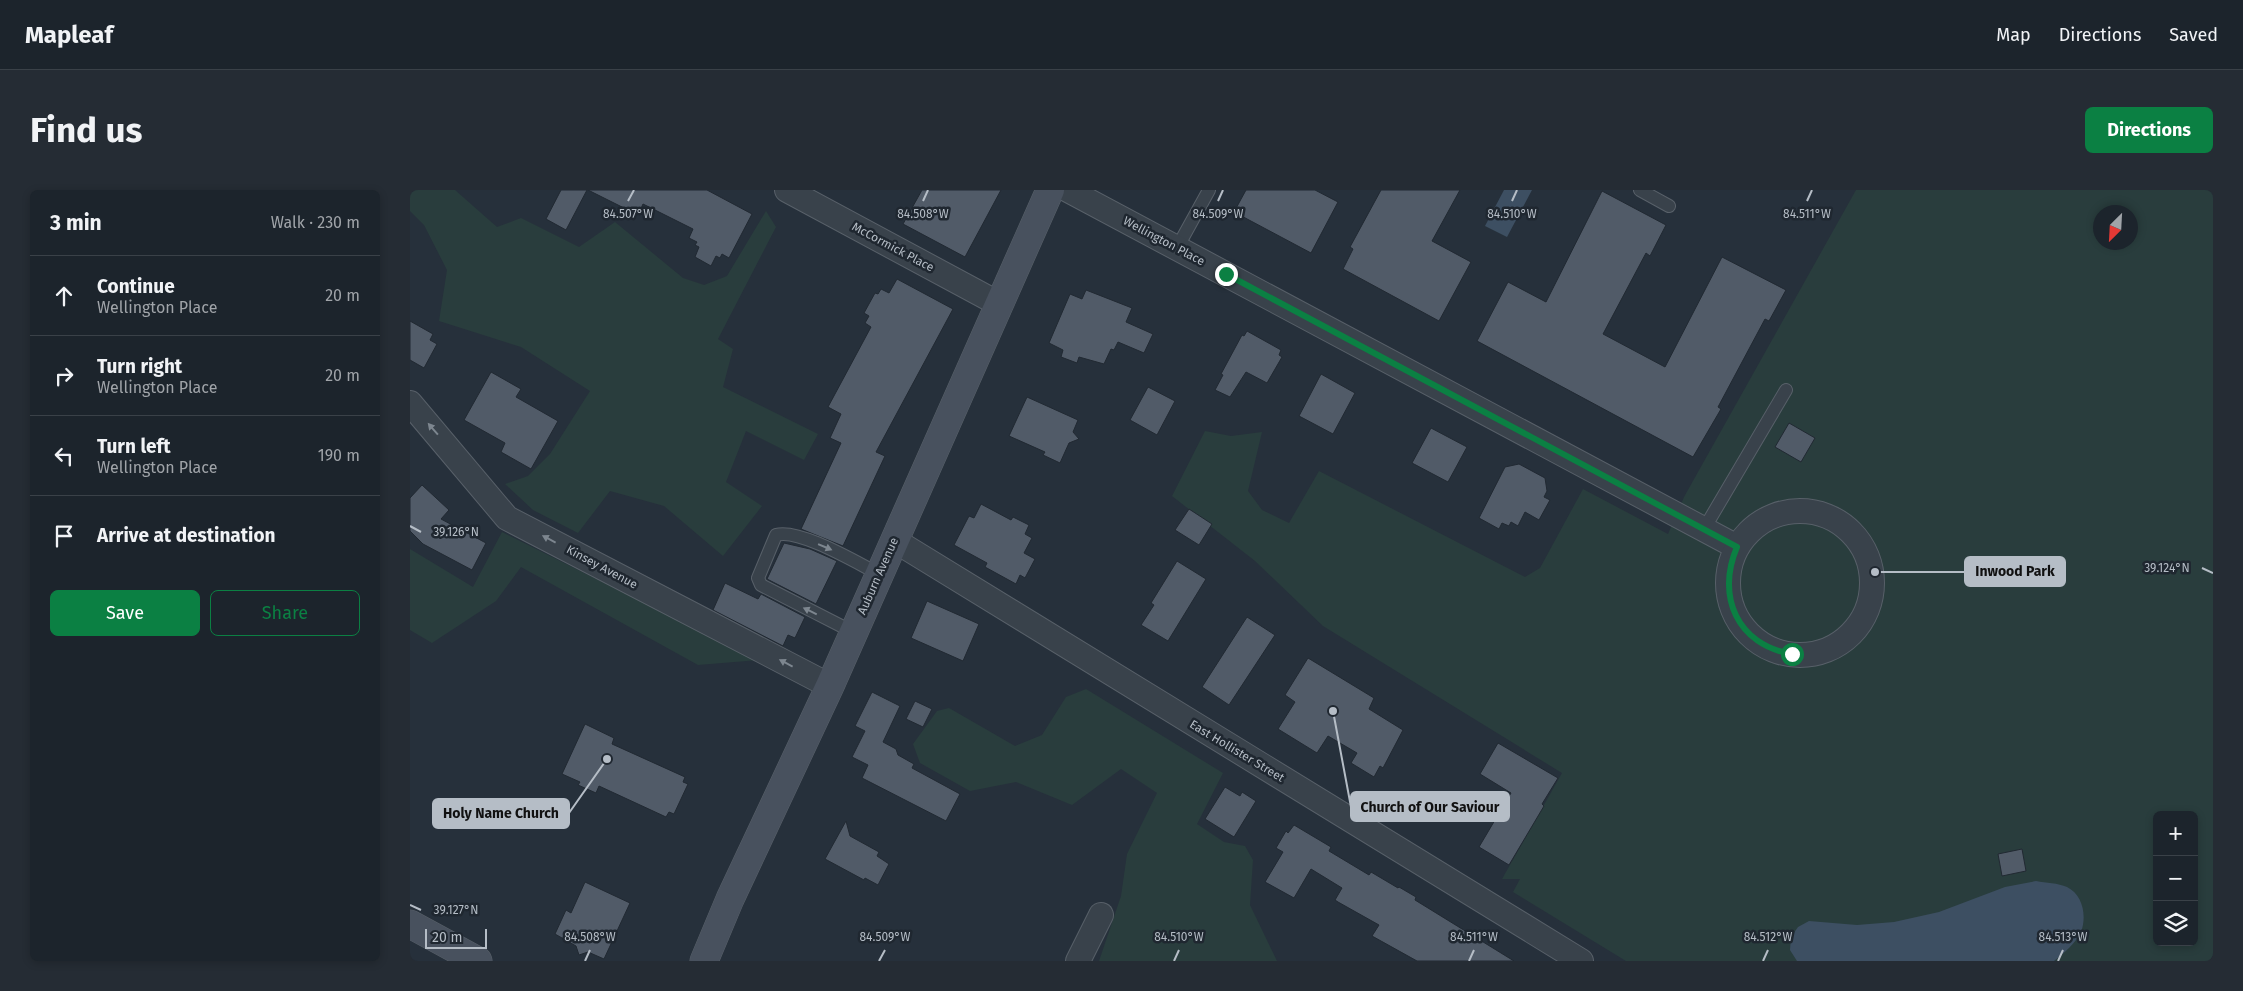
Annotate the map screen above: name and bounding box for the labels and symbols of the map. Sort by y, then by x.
north arrow [2093,205,2138,250]
text: 84.507°W [603,207,653,221]
text: 84.508°W [897,207,949,221]
text: 84.509°W [1192,207,1244,221]
text: 84.510°W [1487,207,1537,221]
text: 84.511°W [1783,207,1831,221]
street label: Wellington Place [1121,214,1207,268]
street label: McCormick Place [850,220,936,274]
route end [1215,263,1238,286]
one-way arrow [427,424,439,436]
text: 39.126°N [433,525,479,539]
one-way arrow [543,535,556,544]
street label: Auburn Avenue [855,535,901,617]
street label: Kinsey Avenue [564,542,640,592]
one-way arrow [818,544,832,552]
callout: Inwood Park [1965,557,2065,586]
text: 39.124°N [2144,561,2190,575]
text: Inwood Park [1975,563,2055,580]
one-way arrow [803,607,817,615]
route start [1781,643,1804,666]
one-way arrow [779,659,794,667]
street label: East Hollister Street [1187,717,1287,785]
callout: Church of Our Saviour [1351,792,1509,821]
callout: Holy Name Church [433,799,569,828]
text: Church of Our Saviour [1361,799,1500,816]
text: Holy Name Church [443,805,559,822]
text: 39.127°N [434,903,478,917]
scale bar [425,926,488,949]
text: 84.508°W [564,930,616,944]
text: 84.509°W [859,930,911,944]
text: 84.510°W [1154,930,1204,944]
text: 84.511°W [1450,930,1498,944]
text: 84.512°W [1744,930,1792,944]
text: 84.513°W [2039,930,2087,944]

